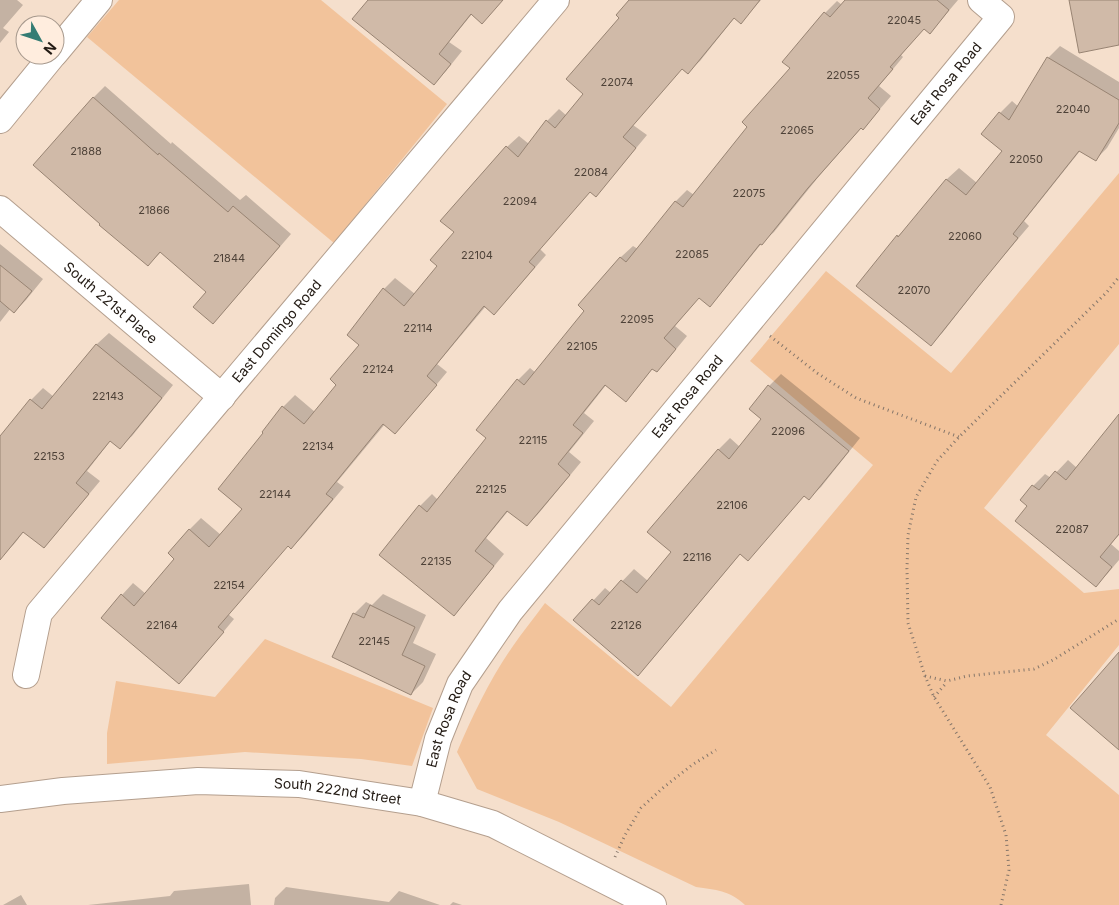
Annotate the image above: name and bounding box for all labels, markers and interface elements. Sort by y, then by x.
house number: 22045 [887,13,921,27]
north arrow [15,15,65,65]
street label: East Rosa Road [906,38,985,128]
text: N [40,39,60,58]
house number: 22055 [826,68,860,82]
house number: 22074 [601,75,633,89]
house number: 22040 [1056,102,1090,116]
house number: 22065 [780,123,814,137]
house number: 21888 [70,144,102,158]
house number: 22050 [1009,152,1043,166]
house number: 22084 [574,165,608,179]
house number: 22075 [733,186,766,200]
house number: 22094 [503,194,537,208]
house number: 21866 [138,203,170,217]
house number: 22060 [948,229,982,243]
house number: 22085 [675,247,709,261]
house number: 22104 [461,248,493,262]
house number: 21844 [213,251,245,265]
street label: South 221st Place [61,258,161,347]
street label: East Domingo Road [228,276,325,386]
house number: 22070 [897,283,931,297]
house number: 22095 [620,312,654,326]
house number: 22114 [403,321,433,335]
house number: 22105 [566,339,598,353]
street label: East Rosa Road [648,351,726,441]
house number: 22124 [362,362,394,376]
house number: 22143 [92,389,124,403]
house number: 22096 [771,424,805,438]
house number: 22115 [518,433,548,447]
house number: 22134 [302,439,334,453]
house number: 22153 [33,449,65,463]
house number: 22125 [475,482,507,496]
house number: 22144 [259,487,291,501]
house number: 22106 [716,498,748,512]
house number: 22087 [1055,522,1089,536]
house number: 22116 [682,550,712,564]
house number: 22135 [420,554,452,568]
house number: 22154 [213,578,245,592]
house number: 22164 [146,618,178,632]
house number: 22126 [610,618,642,632]
house number: 22145 [358,634,390,648]
street label: East Rosa Road [422,667,475,769]
street label: South 222nd Street [274,774,403,808]

